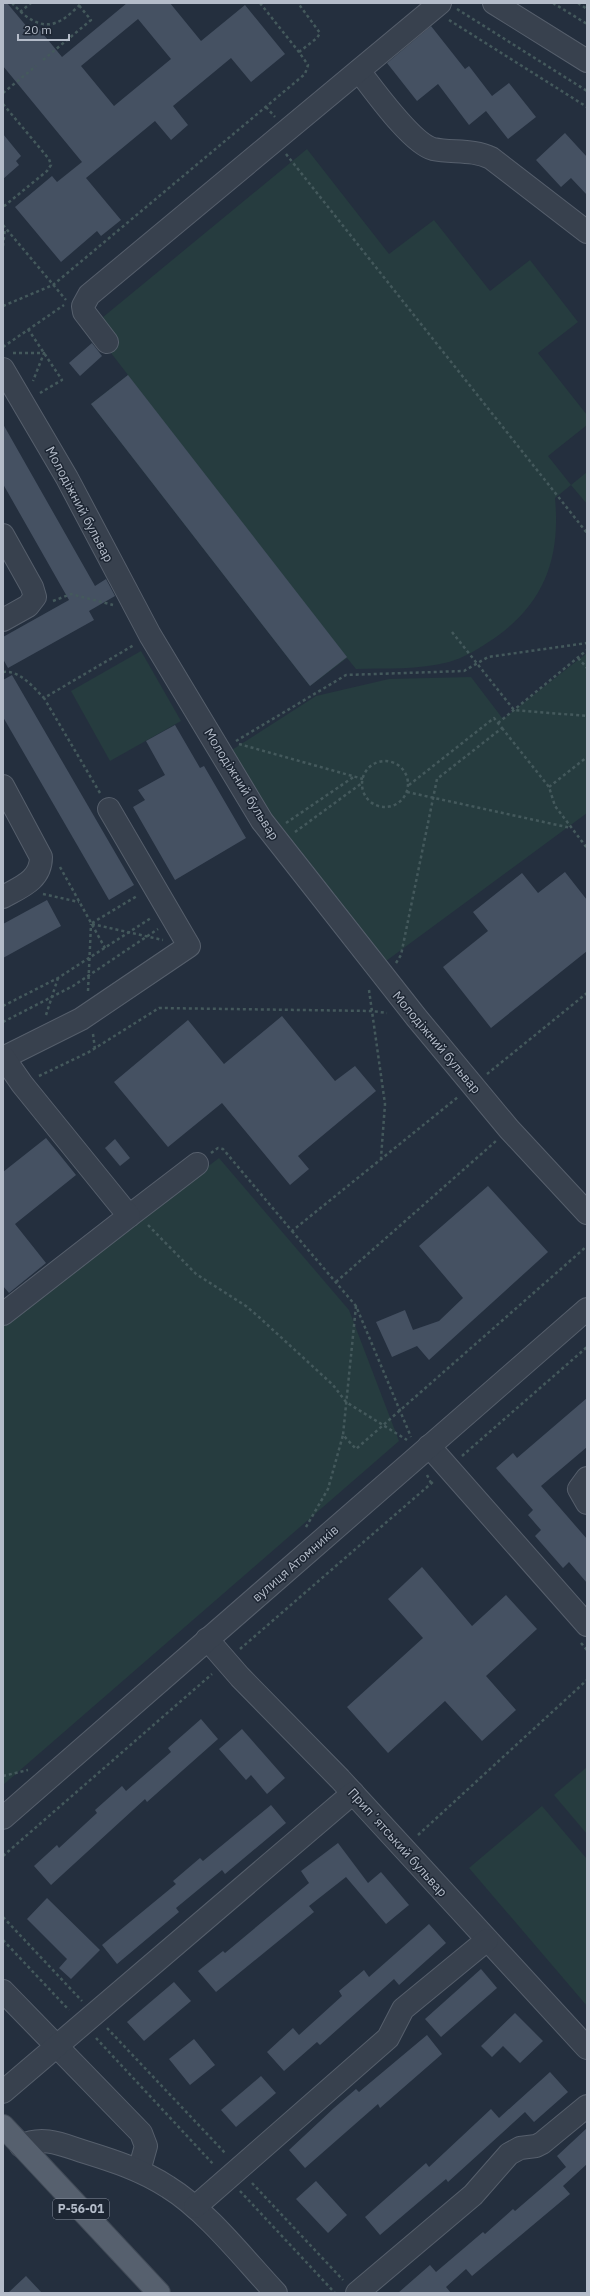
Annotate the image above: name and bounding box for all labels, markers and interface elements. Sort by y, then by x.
scale bar [18,16,69,42]
text: 20 m [24,22,52,37]
street label: Молодіжний бульвар [42,443,117,565]
street label: Молодіжний бульвар [200,725,283,843]
street label: Молодіжний бульвар [389,988,485,1097]
street label: вулиця Атомників [249,1521,342,1606]
street label: Припʼятський бульвар [344,1784,451,1900]
road number: Р-56-01 [53,2199,109,2219]

